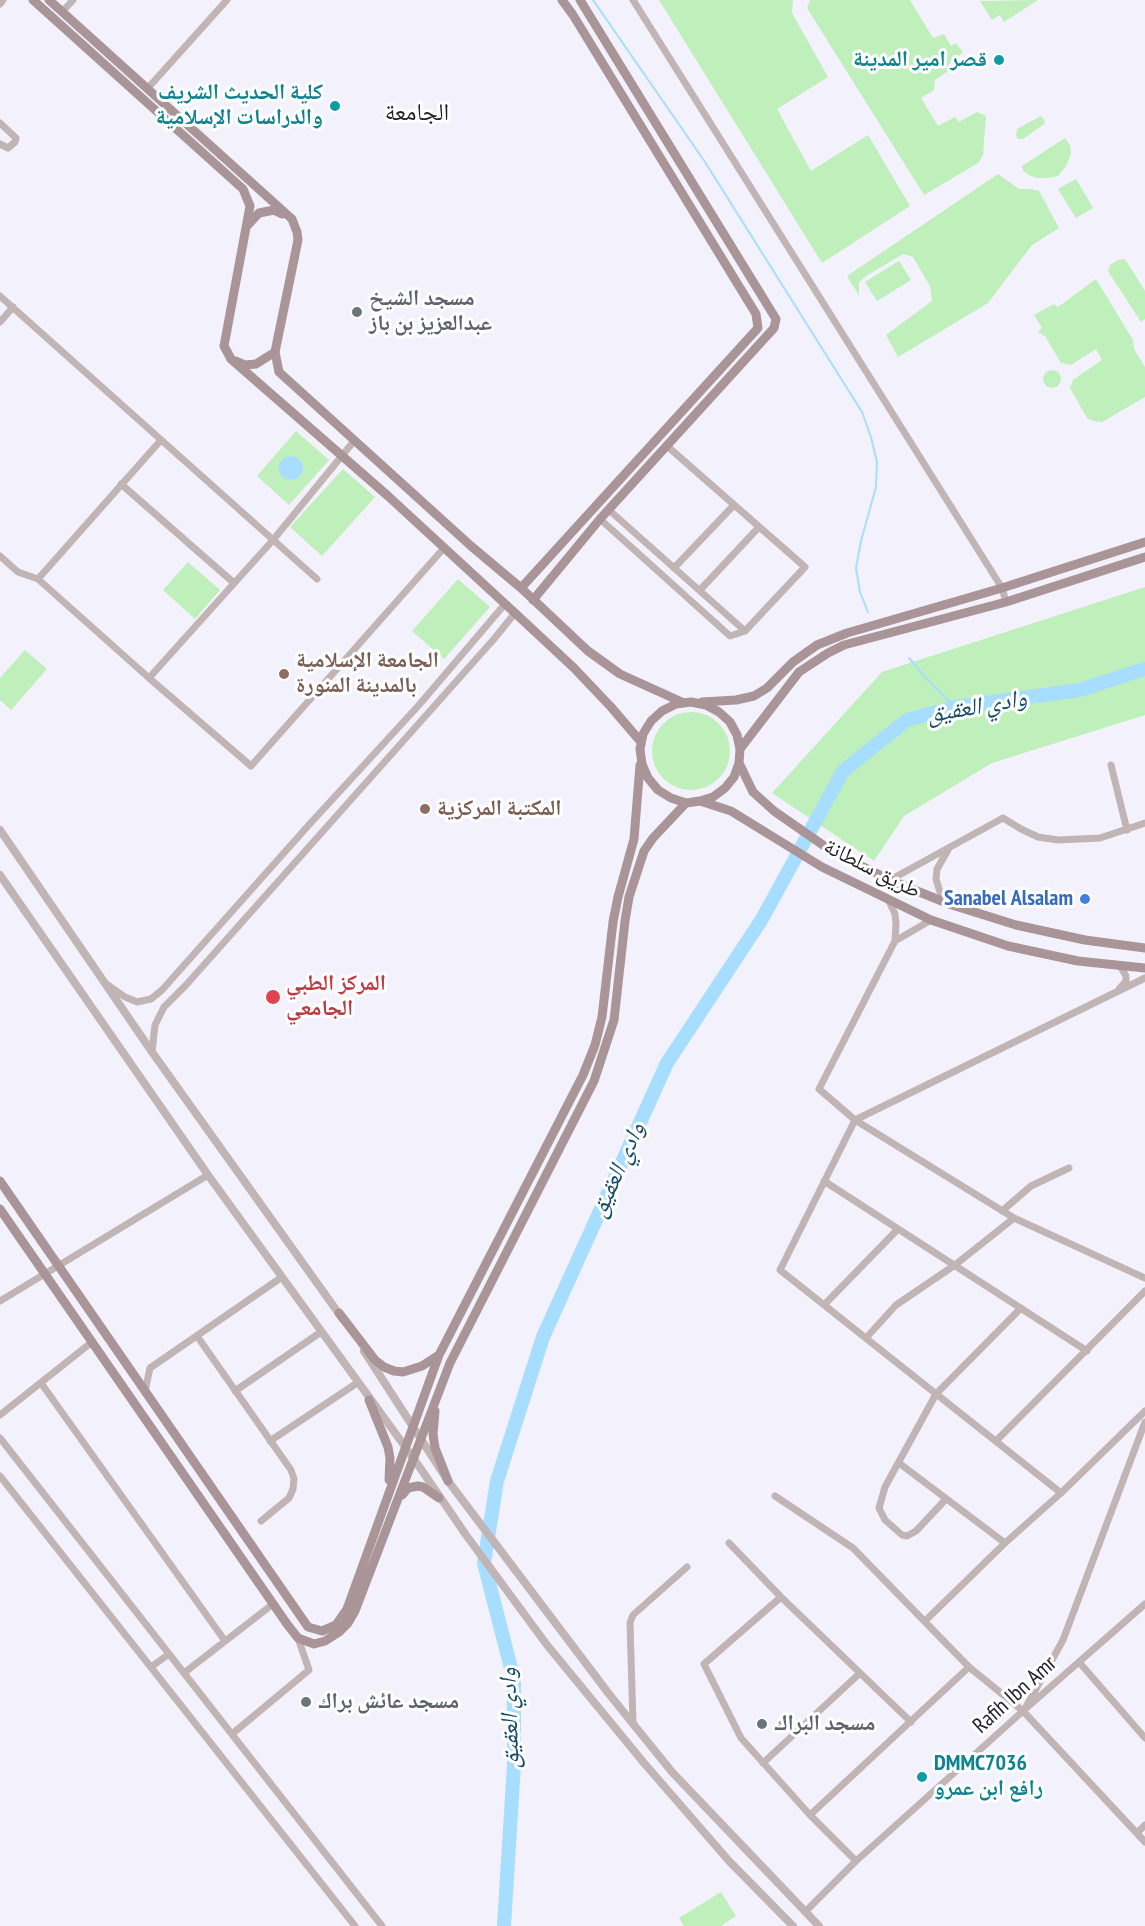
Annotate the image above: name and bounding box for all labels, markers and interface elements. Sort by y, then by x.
place label: قصر امير المدينة [853,47,987,73]
marker: قصر امير المدينة [992,53,1006,67]
place label: كلية الحديث الشريف والدراسات الإسلامية [156,80,323,132]
marker: كلية الحديث الشريف والدراسات الإسلامية [328,99,342,113]
district label: الجامعة [385,99,449,127]
place label: مسجد الشيخ عبدالعزيز بن باز [369,286,492,338]
marker: مسجد الشيخ عبدالعزيز بن باز [350,305,364,319]
place label: الجامعة الإسلامية بالمدينة المنورة [296,648,439,700]
marker: الجامعة الإسلامية بالمدينة المنورة [277,667,291,681]
water label: وادي العقيق [925,684,1029,730]
place label: المكتبة المركزية [437,796,562,822]
marker: المكتبة المركزية [418,802,432,816]
street label: طريق سلطانة [819,833,925,905]
place label: Sanabel Alsalam [944,886,1073,912]
marker: Sanabel Alsalam [1078,892,1092,906]
place label: المركز الطبي الجامعي [286,971,386,1022]
marker: المركز الطبي الجامعي [264,988,282,1006]
water label: وادي العقيق [584,1118,652,1222]
street label: Rafih Ibn Amr [968,1651,1062,1739]
water label: وادي العقيق [494,1667,526,1769]
place label: مسجد عائش براك [318,1689,459,1715]
marker: مسجد عائش براك [299,1695,313,1709]
place label: مسجد البراك [774,1711,875,1737]
marker: مسجد البراك [755,1717,769,1731]
place label: DMMC7036 رافع ابن عمرو [934,1751,1043,1802]
marker: DMMC7036 رافع ابن عمرو [915,1770,929,1784]

